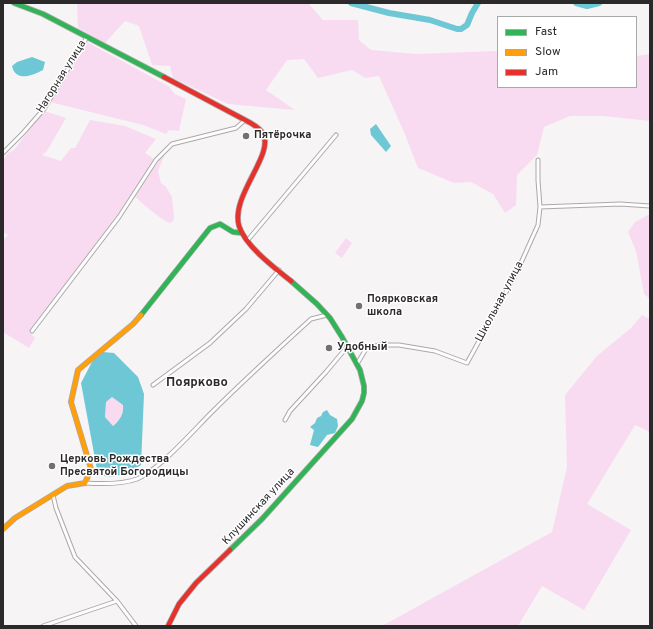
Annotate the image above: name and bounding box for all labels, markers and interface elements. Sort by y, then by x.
legend [497,16,637,88]
text: Fast [535,24,557,40]
street label: Нагорная улица [34,38,90,116]
text: Slow [535,44,561,60]
text: Jam [535,64,558,80]
place label: Пятёрочка [254,129,311,143]
marker: Пятёрочка [241,131,251,141]
street label: Школьная улица [473,260,527,344]
place label: Поярковская школа [367,293,438,319]
marker: Поярковская школа [354,301,364,311]
place label: Удобный [337,341,387,355]
marker: Удобный [324,343,334,353]
district label: Поярково [166,375,228,391]
place label: Церковь Рождества Пресвятой Богородицы [60,453,189,479]
marker: Церковь Рождества Пресвятой Богородицы [47,461,57,471]
street label: Клушинская улица [220,466,298,548]

